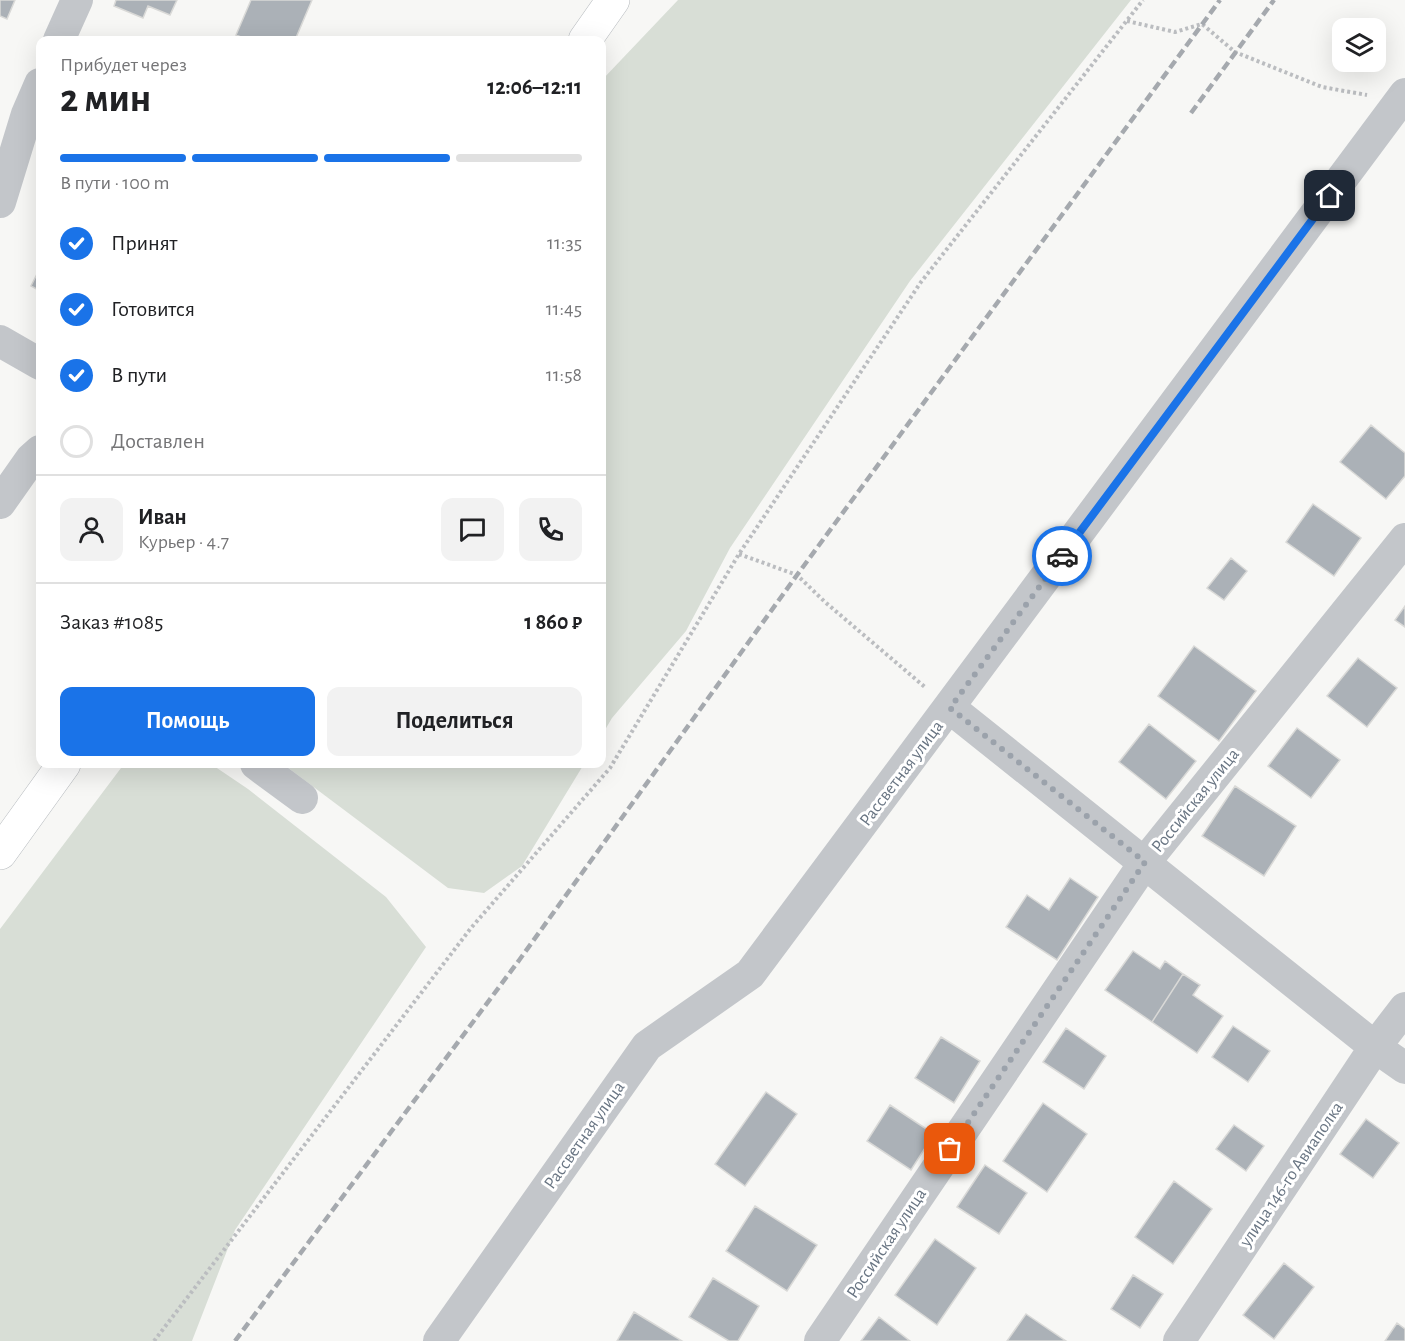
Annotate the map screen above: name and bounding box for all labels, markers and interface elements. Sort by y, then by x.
map controls [1332,18,1386,72]
button: layers [1332,18,1386,72]
text: Прибудет через [60,55,187,75]
text: 12:06–12:11 [487,76,582,98]
text: 2 мин [60,80,151,119]
pin [1304,170,1355,221]
text: В пути · 100 m [60,173,170,193]
icon: home [1313,179,1346,212]
icon: check [60,227,93,260]
text: Принят [111,232,177,254]
text: 11:35 [547,233,582,253]
icon: check [60,293,93,326]
text: Готовится [111,298,195,320]
text: 11:45 [546,299,582,319]
icon: check [60,359,93,392]
text: В пути [111,364,167,386]
text: 11:58 [546,365,582,385]
text: Доставлен [111,430,205,452]
button: person [60,498,123,561]
button: chat [441,498,504,561]
button: phone [519,498,582,561]
text: Иван [138,506,187,528]
courier [1032,526,1092,586]
text: Курьер · 4.7 [138,532,229,552]
icon: car [1046,540,1079,573]
text: Заказ #1085 [60,611,163,633]
text: 1 860 ₽ [524,611,582,633]
button: Помощь [60,687,315,756]
button: Поделиться [327,687,582,756]
street label: Рассветная улица [856,718,947,830]
street label: Российская улица [1148,745,1243,856]
street label: Рассветная улица [541,1078,629,1193]
street label: улица 146-го Авиаполка [1236,1099,1347,1251]
pin [924,1123,975,1174]
icon: bag [933,1132,966,1165]
street label: Российская улица [844,1185,930,1302]

